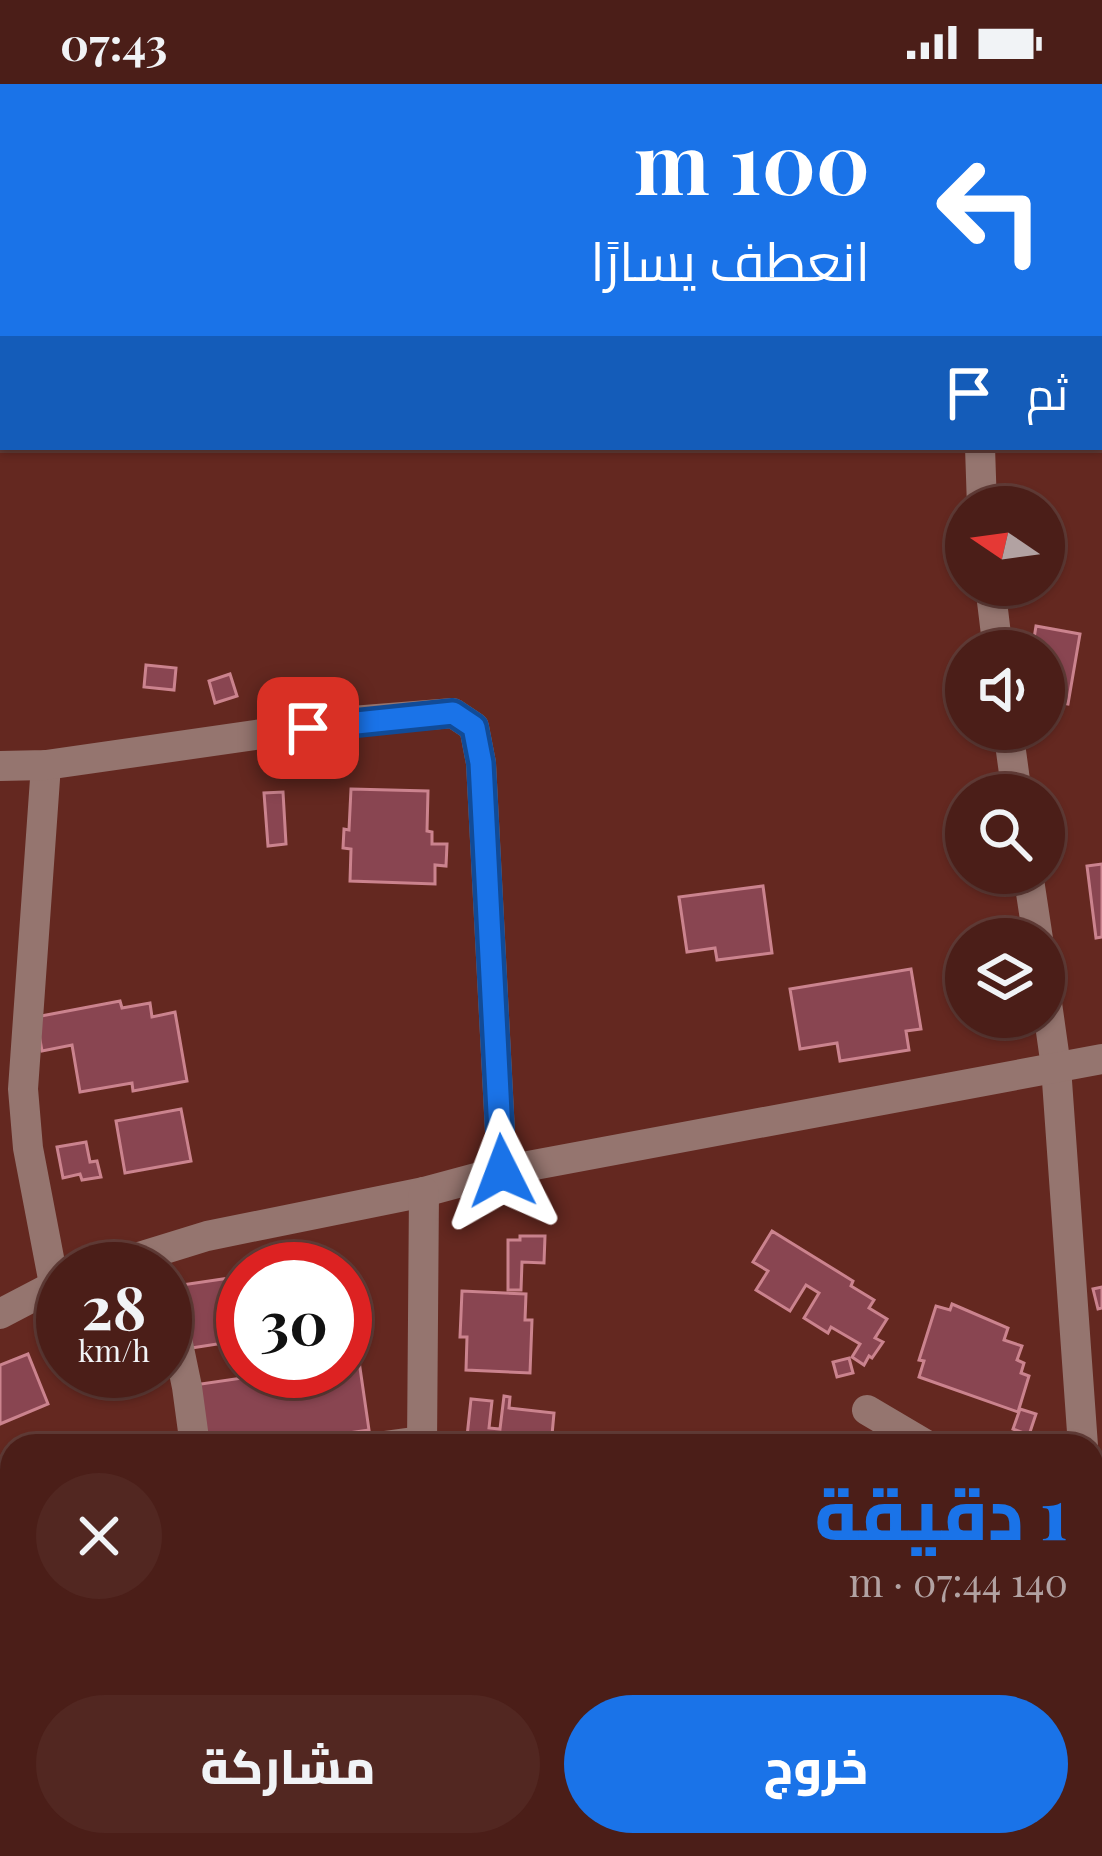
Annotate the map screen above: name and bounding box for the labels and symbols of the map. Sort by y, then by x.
north arrow [945,486,1065,606]
pin [257,677,359,779]
position arrow [439,1108,565,1234]
speed limit sign: 30 [216,1242,372,1398]

